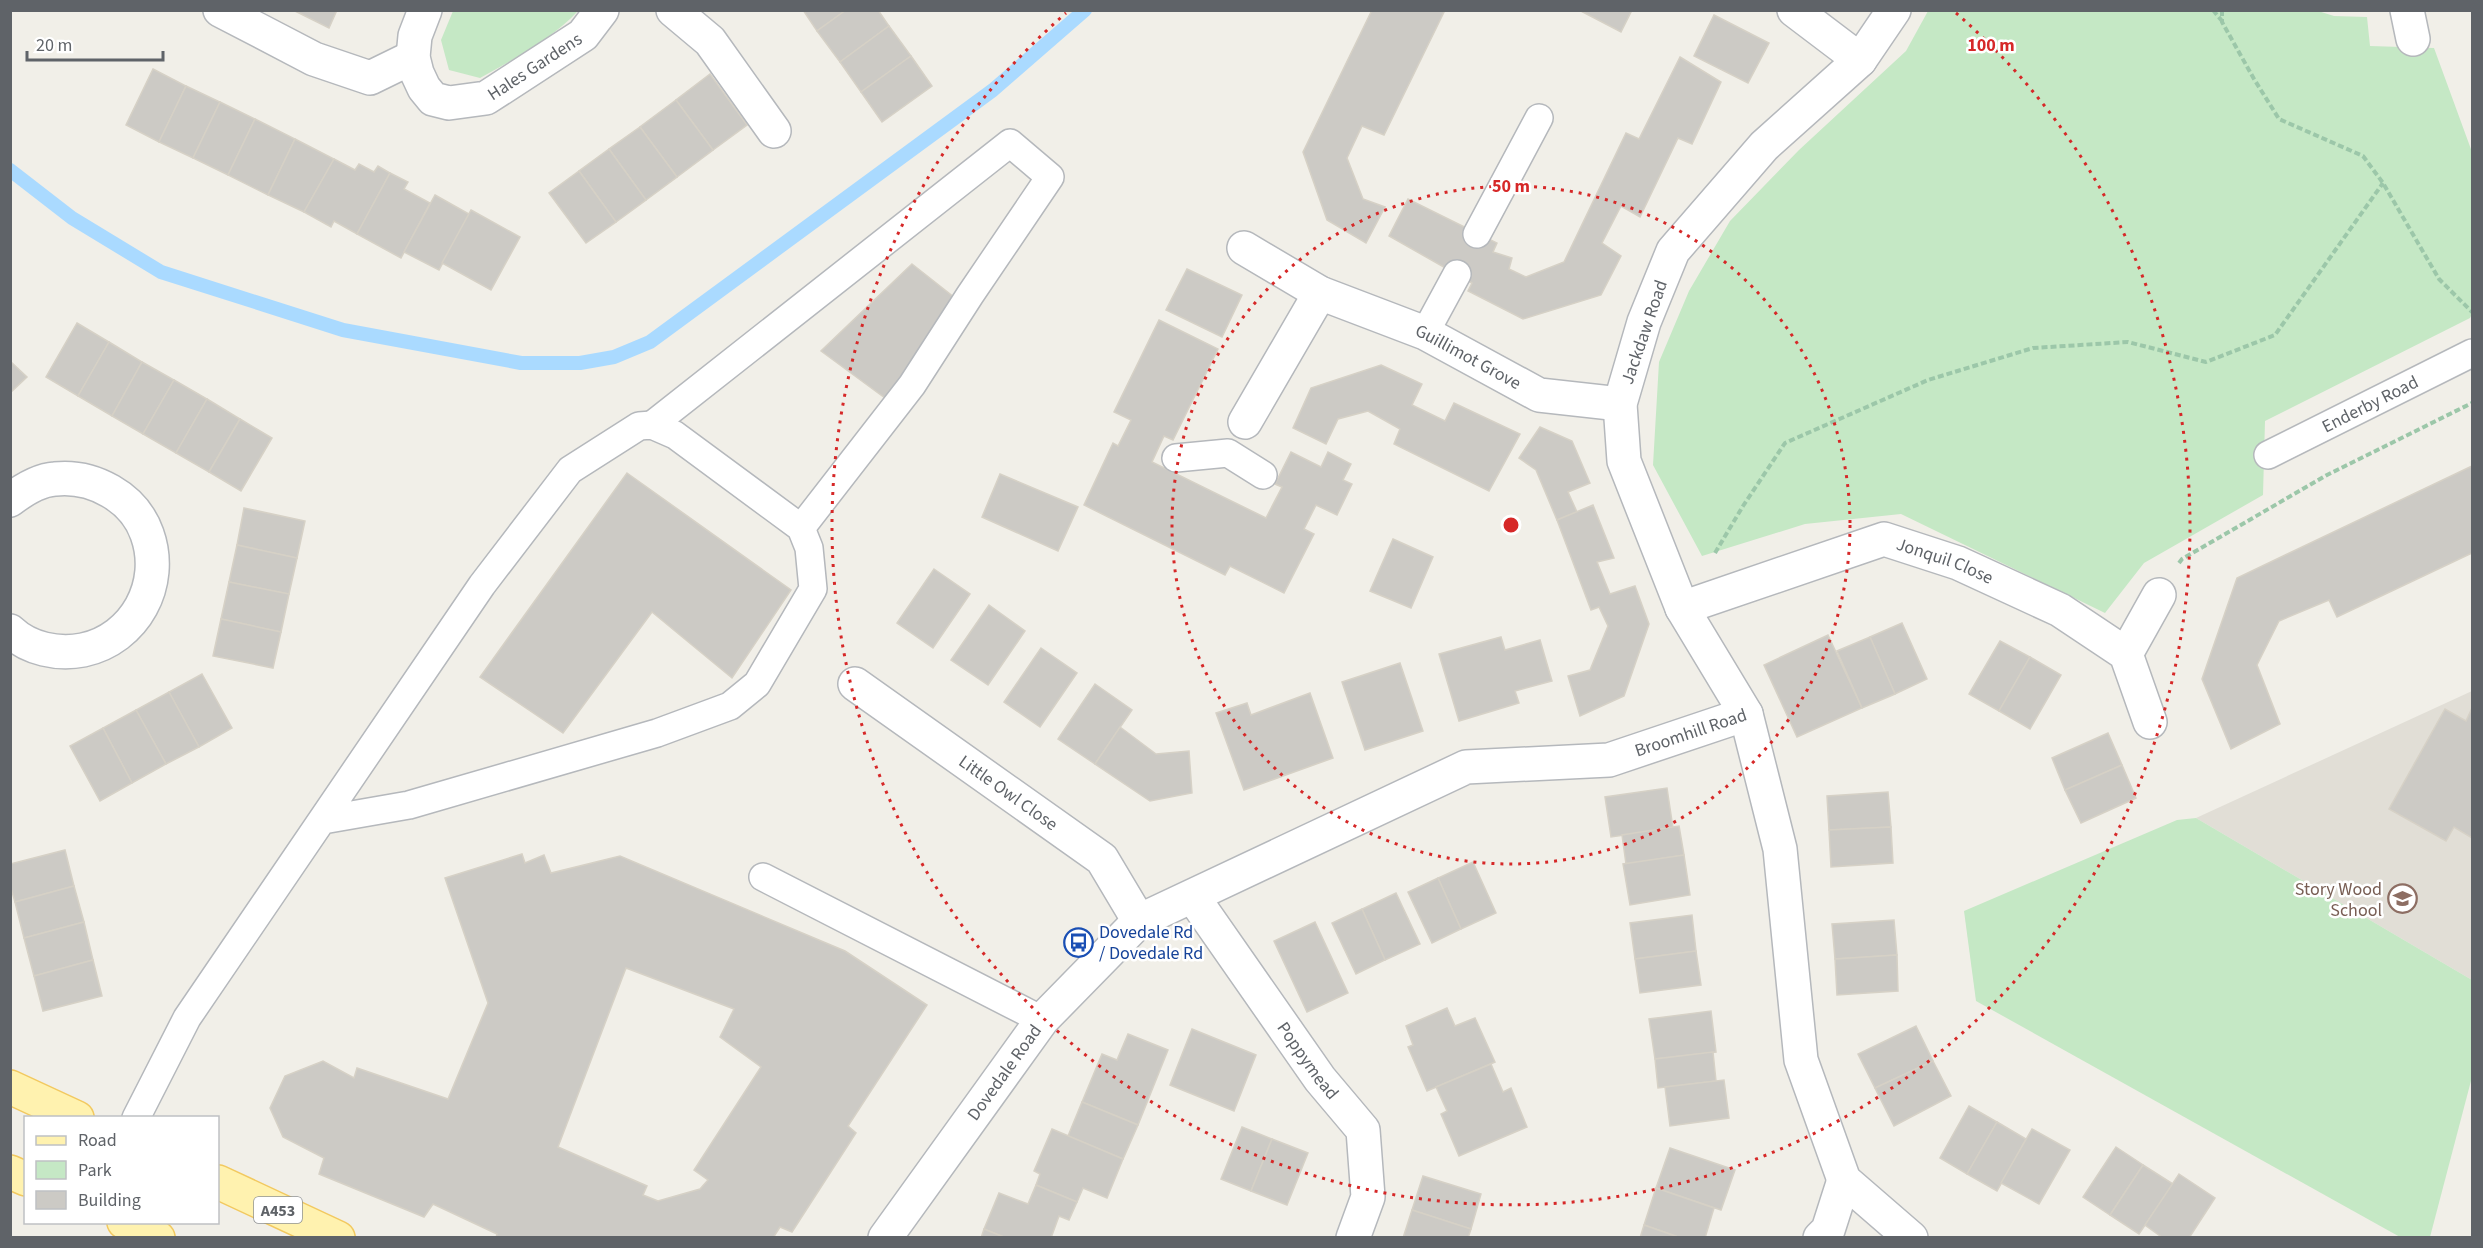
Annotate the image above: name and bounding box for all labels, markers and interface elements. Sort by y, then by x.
scale bar [27,24,164,62]
street label: Hales Gardens [483,27,587,107]
text: 20 m [36,33,72,58]
text: 100 m [1967,33,2015,58]
text: 50 m [1492,174,1530,199]
street label: Jackdaw Road [1615,277,1674,388]
street label: Guillimot Grove [1412,318,1526,396]
street label: Enderby Road [2318,370,2423,439]
centre of rings [1501,515,1521,535]
street label: Jonquil Close [1893,532,1997,591]
street label: Broomhill Road [1631,703,1750,764]
street label: Little Owl Close [953,749,1063,837]
place label: Story Wood School [2295,877,2382,923]
school or university icon: Story Wood School [2387,883,2419,915]
place label: Dovedale Rd / Dovedale Rd [1099,920,1203,966]
bus stop icon: Dovedale Rd / Dovedale Rd [1062,926,1094,958]
street label: Poppymead [1271,1017,1344,1105]
street label: Dovedale Road [961,1020,1048,1126]
legend [24,1116,219,1224]
text: Road [78,1128,117,1153]
text: Park [78,1158,112,1183]
text: Building [78,1188,141,1213]
road number: A453 [254,1197,302,1223]

